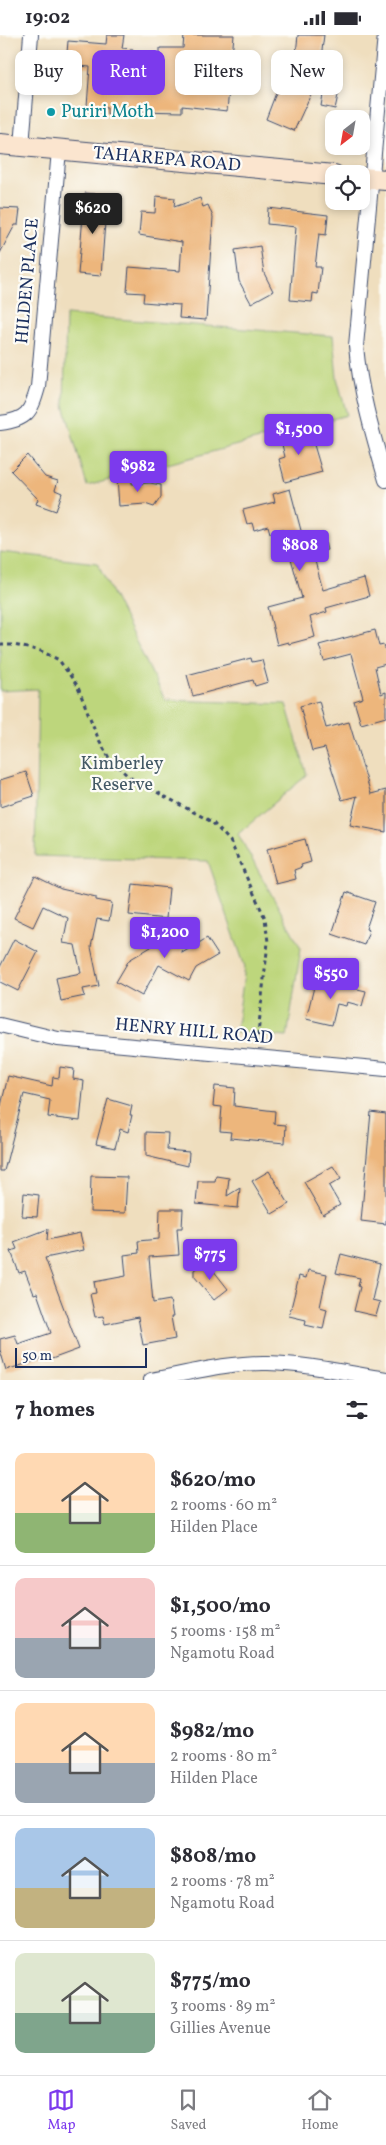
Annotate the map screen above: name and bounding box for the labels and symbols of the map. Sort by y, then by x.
place label: Puriri Moth [61,100,154,125]
marker: Puriri Moth [45,106,57,118]
north arrow [325,110,370,155]
street label: TAHAREPA ROAD [92,141,242,179]
pin: $620 [63,193,123,235]
street label: HILDEN PLACE [10,217,46,345]
pin: $1,500 [258,413,340,456]
pin: $982 [108,451,168,493]
pin: $808 [270,529,330,572]
park label: Kimberley Reserve [81,752,164,798]
pin: $1,200 [124,917,206,959]
pin: $550 [301,957,361,1000]
street label: HENRY HILL ROAD [114,1013,274,1051]
pin: $775 [180,1239,240,1281]
scale bar [15,1345,148,1368]

